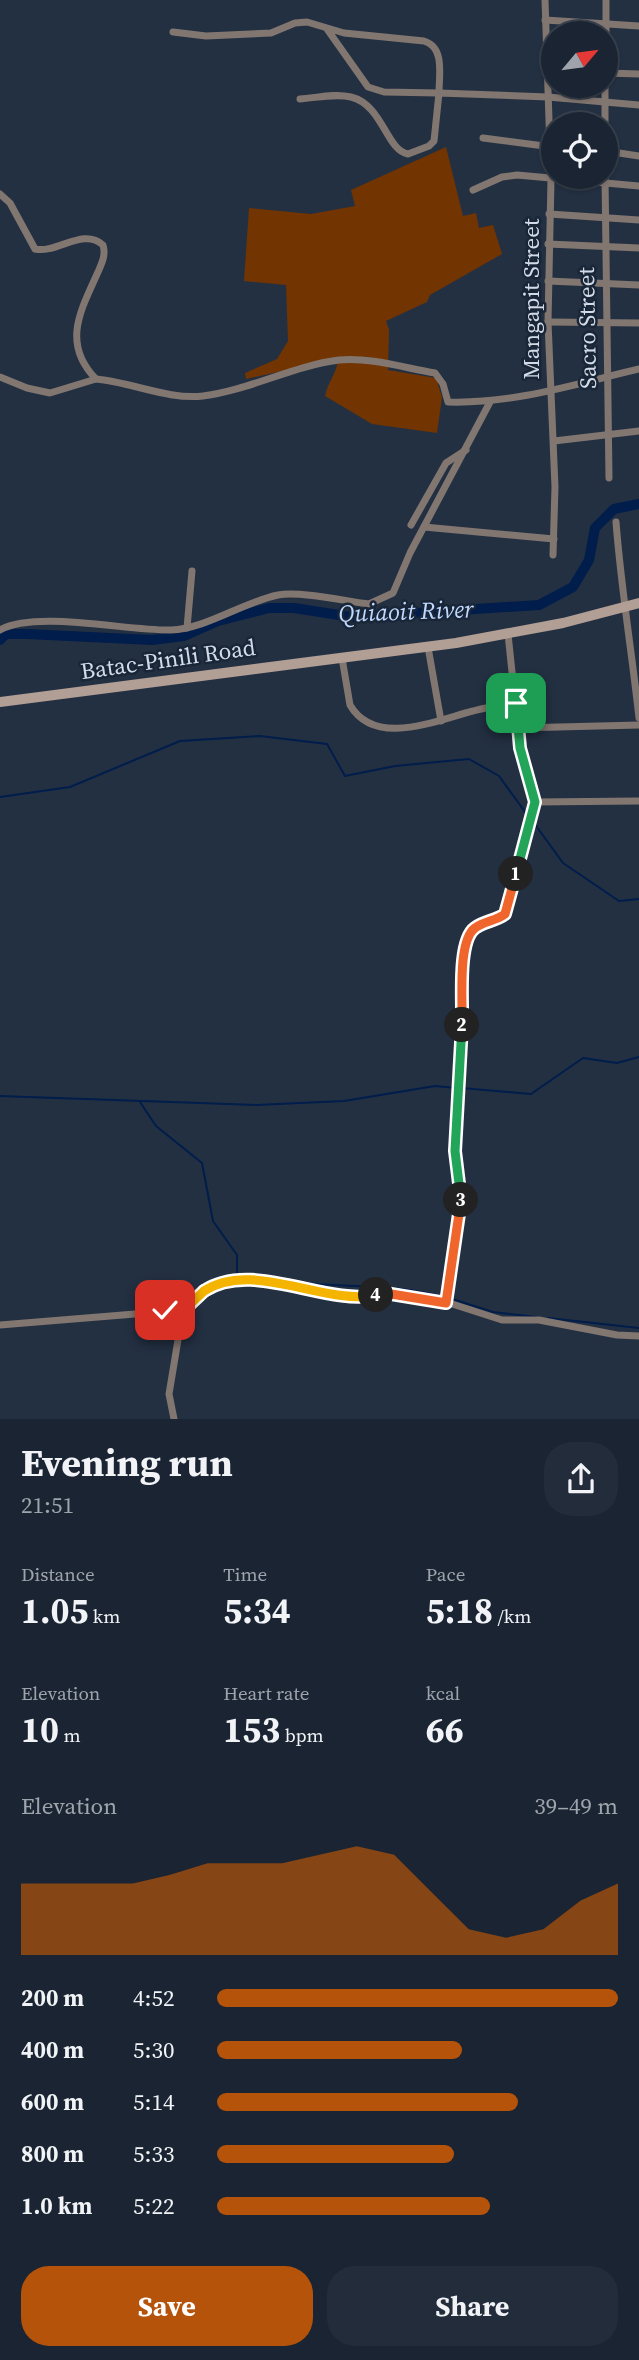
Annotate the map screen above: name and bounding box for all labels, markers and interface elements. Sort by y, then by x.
north arrow [541,21,618,98]
map controls [541,21,618,189]
button: locate [541,112,618,189]
street label: Mangapit Street [515,218,547,380]
street label: Sacro Street [570,266,604,389]
water label: Quiaoit River [338,592,475,630]
street label: Batac-Pinili Road [78,631,258,687]
pin [486,673,546,733]
icon: arrive [497,684,535,722]
pin: 1 [498,856,534,892]
text: 1 [510,860,521,886]
pin: 2 [444,1007,480,1042]
text: 2 [456,1011,467,1037]
pin: 3 [444,1182,478,1218]
text: 3 [455,1186,466,1212]
pin: 4 [358,1278,394,1312]
pin [135,1280,195,1340]
text: 4 [370,1281,381,1307]
icon: check [146,1291,184,1329]
text: Evening run [21,1437,233,1489]
button: share [544,1442,618,1516]
text: 21:51 [21,1489,74,1521]
text: Distance [21,1561,95,1587]
text: Time [223,1561,267,1587]
text: Pace [426,1561,465,1587]
text: 1.05 [21,1587,88,1635]
text: 5:34 [223,1587,291,1635]
text: 5:18 [426,1587,493,1635]
text: km [88,1603,120,1629]
text: /km [493,1603,531,1629]
text: Elevation [21,1680,100,1706]
text: Heart rate [223,1680,309,1706]
text: kcal [426,1680,460,1706]
text: 10 [21,1706,59,1754]
text: 153 [223,1706,280,1754]
text: 66 [426,1706,464,1754]
text: m [59,1722,81,1748]
text: bpm [280,1722,324,1748]
text: Elevation [21,1790,117,1822]
text: 39–49 m [534,1790,618,1822]
text: 200 m [21,1982,84,2014]
text: 4:52 [133,1982,174,2014]
text: 400 m [21,2034,84,2066]
text: 5:30 [133,2034,174,2066]
text: 600 m [21,2086,84,2118]
text: 5:14 [133,2086,174,2118]
text: 800 m [21,2138,84,2170]
text: 5:33 [133,2138,174,2170]
text: 1.0 km [21,2190,92,2222]
text: 5:22 [133,2190,174,2222]
button: Save [21,2266,313,2346]
button: Share [327,2266,618,2346]

